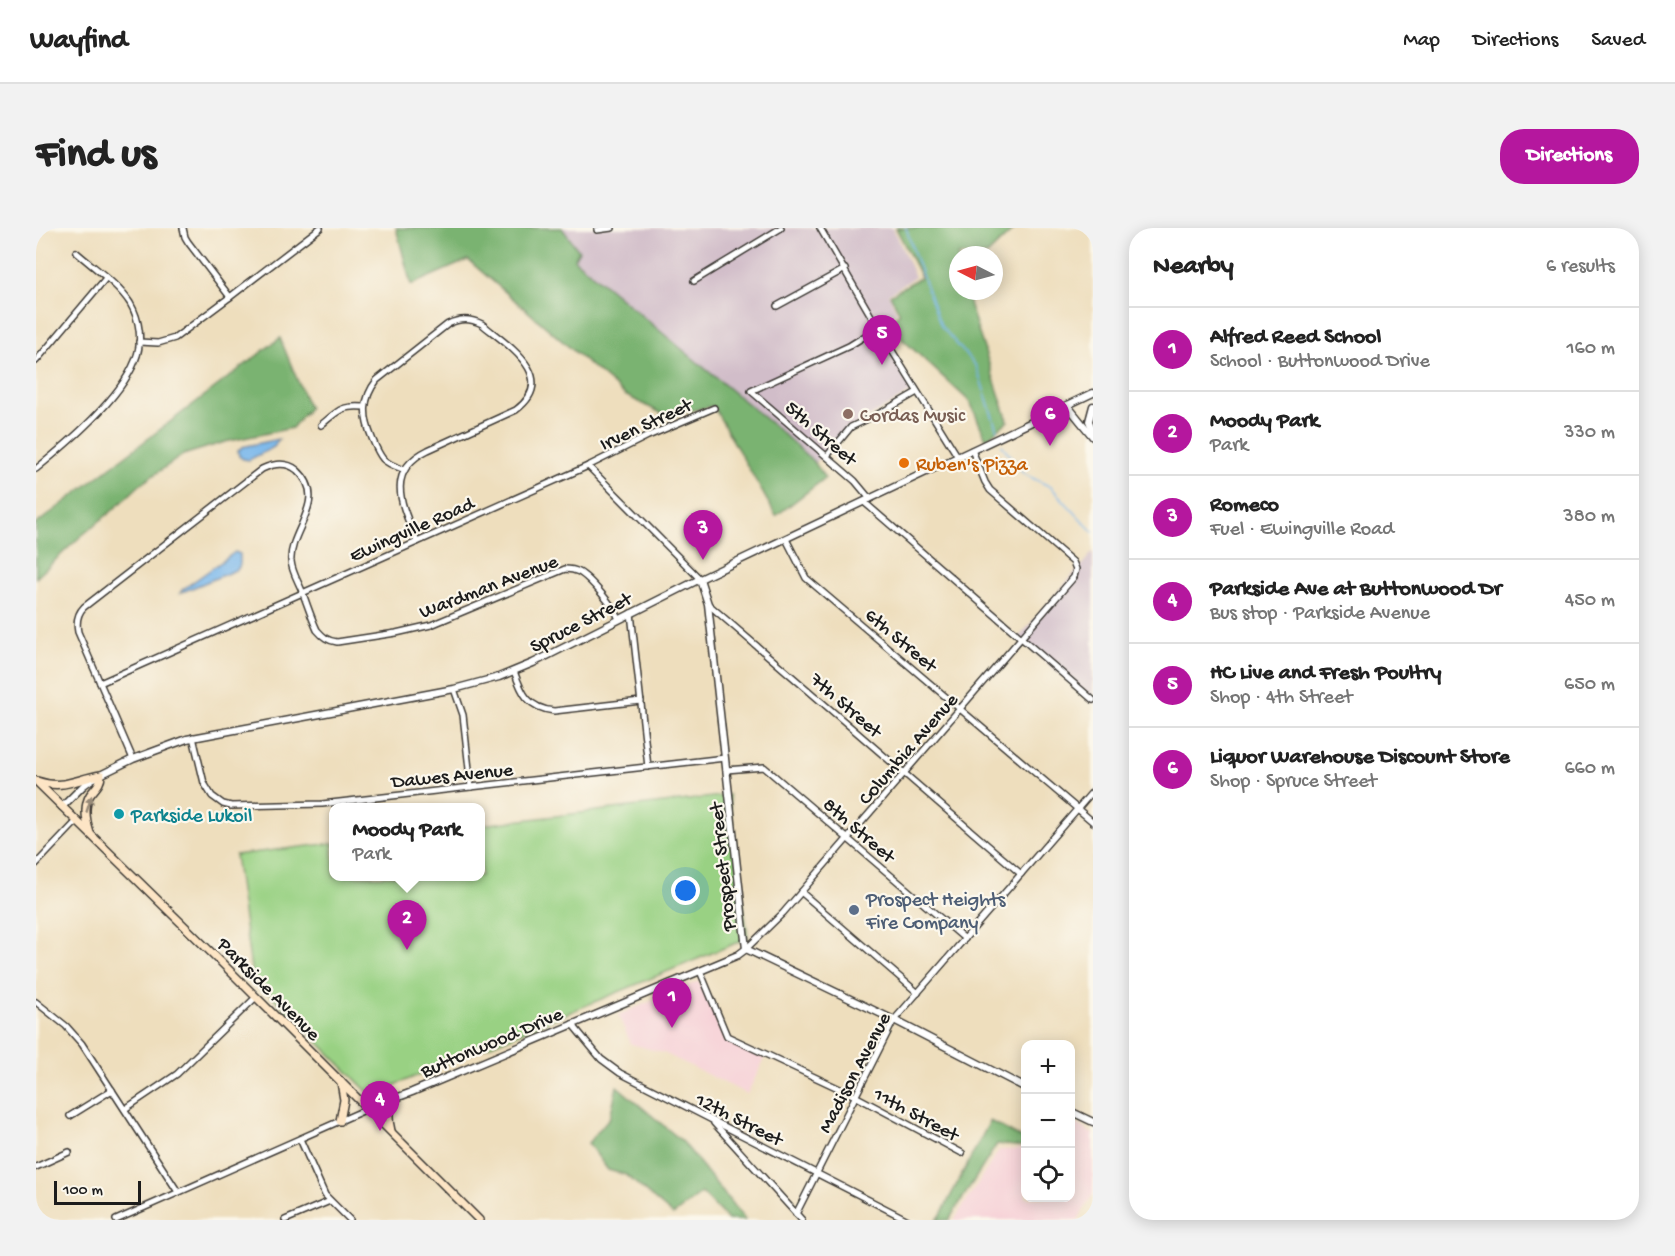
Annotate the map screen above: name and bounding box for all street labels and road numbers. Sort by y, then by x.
street label: Irven Street [597,394,698,457]
street label: 5th Street [779,397,862,473]
street label: Ewingville Road [347,493,480,569]
street label: Wardman Avenue [417,551,562,625]
street label: Spruce Street [527,588,638,660]
street label: 6th Street [859,605,942,680]
street label: 7th Street [803,669,887,745]
street label: Columbia Avenue [855,689,965,811]
street label: Dawes Avenue [388,760,515,796]
street label: 8th Street [817,794,900,870]
street label: Prospect Street [706,799,743,933]
street label: Parkside Avenue [210,933,324,1047]
street label: Buttonwood Drive [417,1004,567,1085]
street label: Madison Avenue [815,1009,898,1138]
street label: 11th Street [868,1084,963,1149]
street label: 12th Street [690,1089,788,1154]

